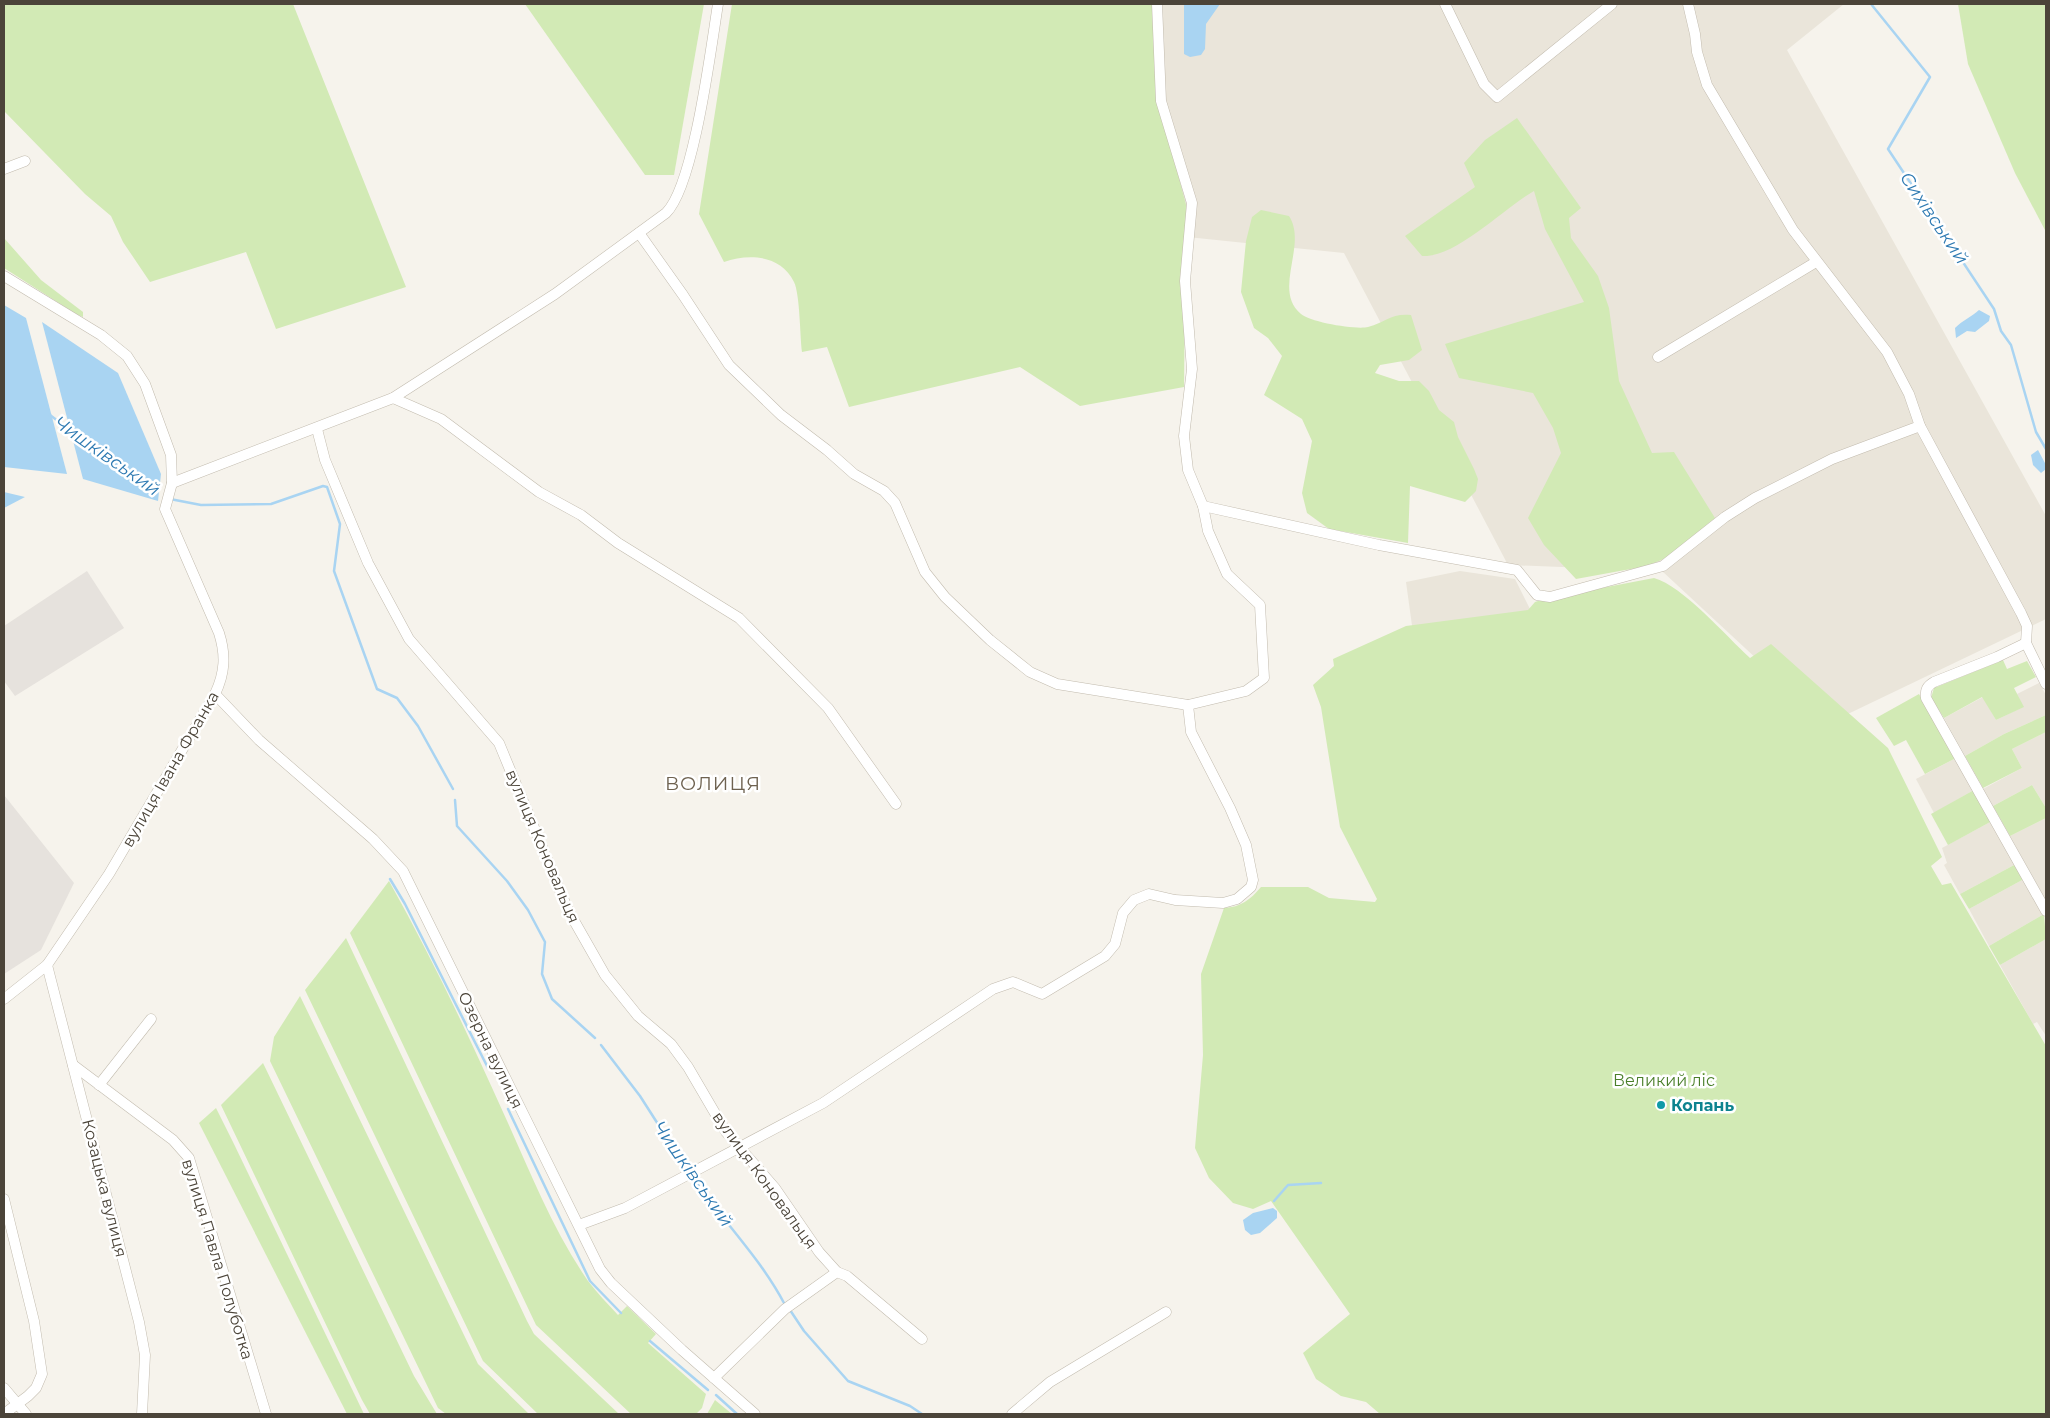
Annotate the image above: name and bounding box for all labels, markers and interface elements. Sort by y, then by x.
water label: Сихівський [1895,168,1973,268]
water label: Чишківський [50,411,164,501]
street label: вулиця Івана Франка [118,688,223,851]
street label: вулиця Коновальця [502,767,584,926]
district label: ВОЛИЦЯ [665,772,761,795]
street label: Озерна вулиця [454,989,527,1112]
park label: Великий ліс [1613,1071,1715,1090]
place label: Копань [1671,1096,1734,1115]
marker: Копань [1655,1099,1667,1111]
street label: вулиця Коновальця [708,1108,821,1253]
street label: Козацька вулиця [78,1117,131,1259]
water label: Чишківський [648,1117,738,1231]
street label: вулиця Павла Полуботка [178,1157,257,1362]

